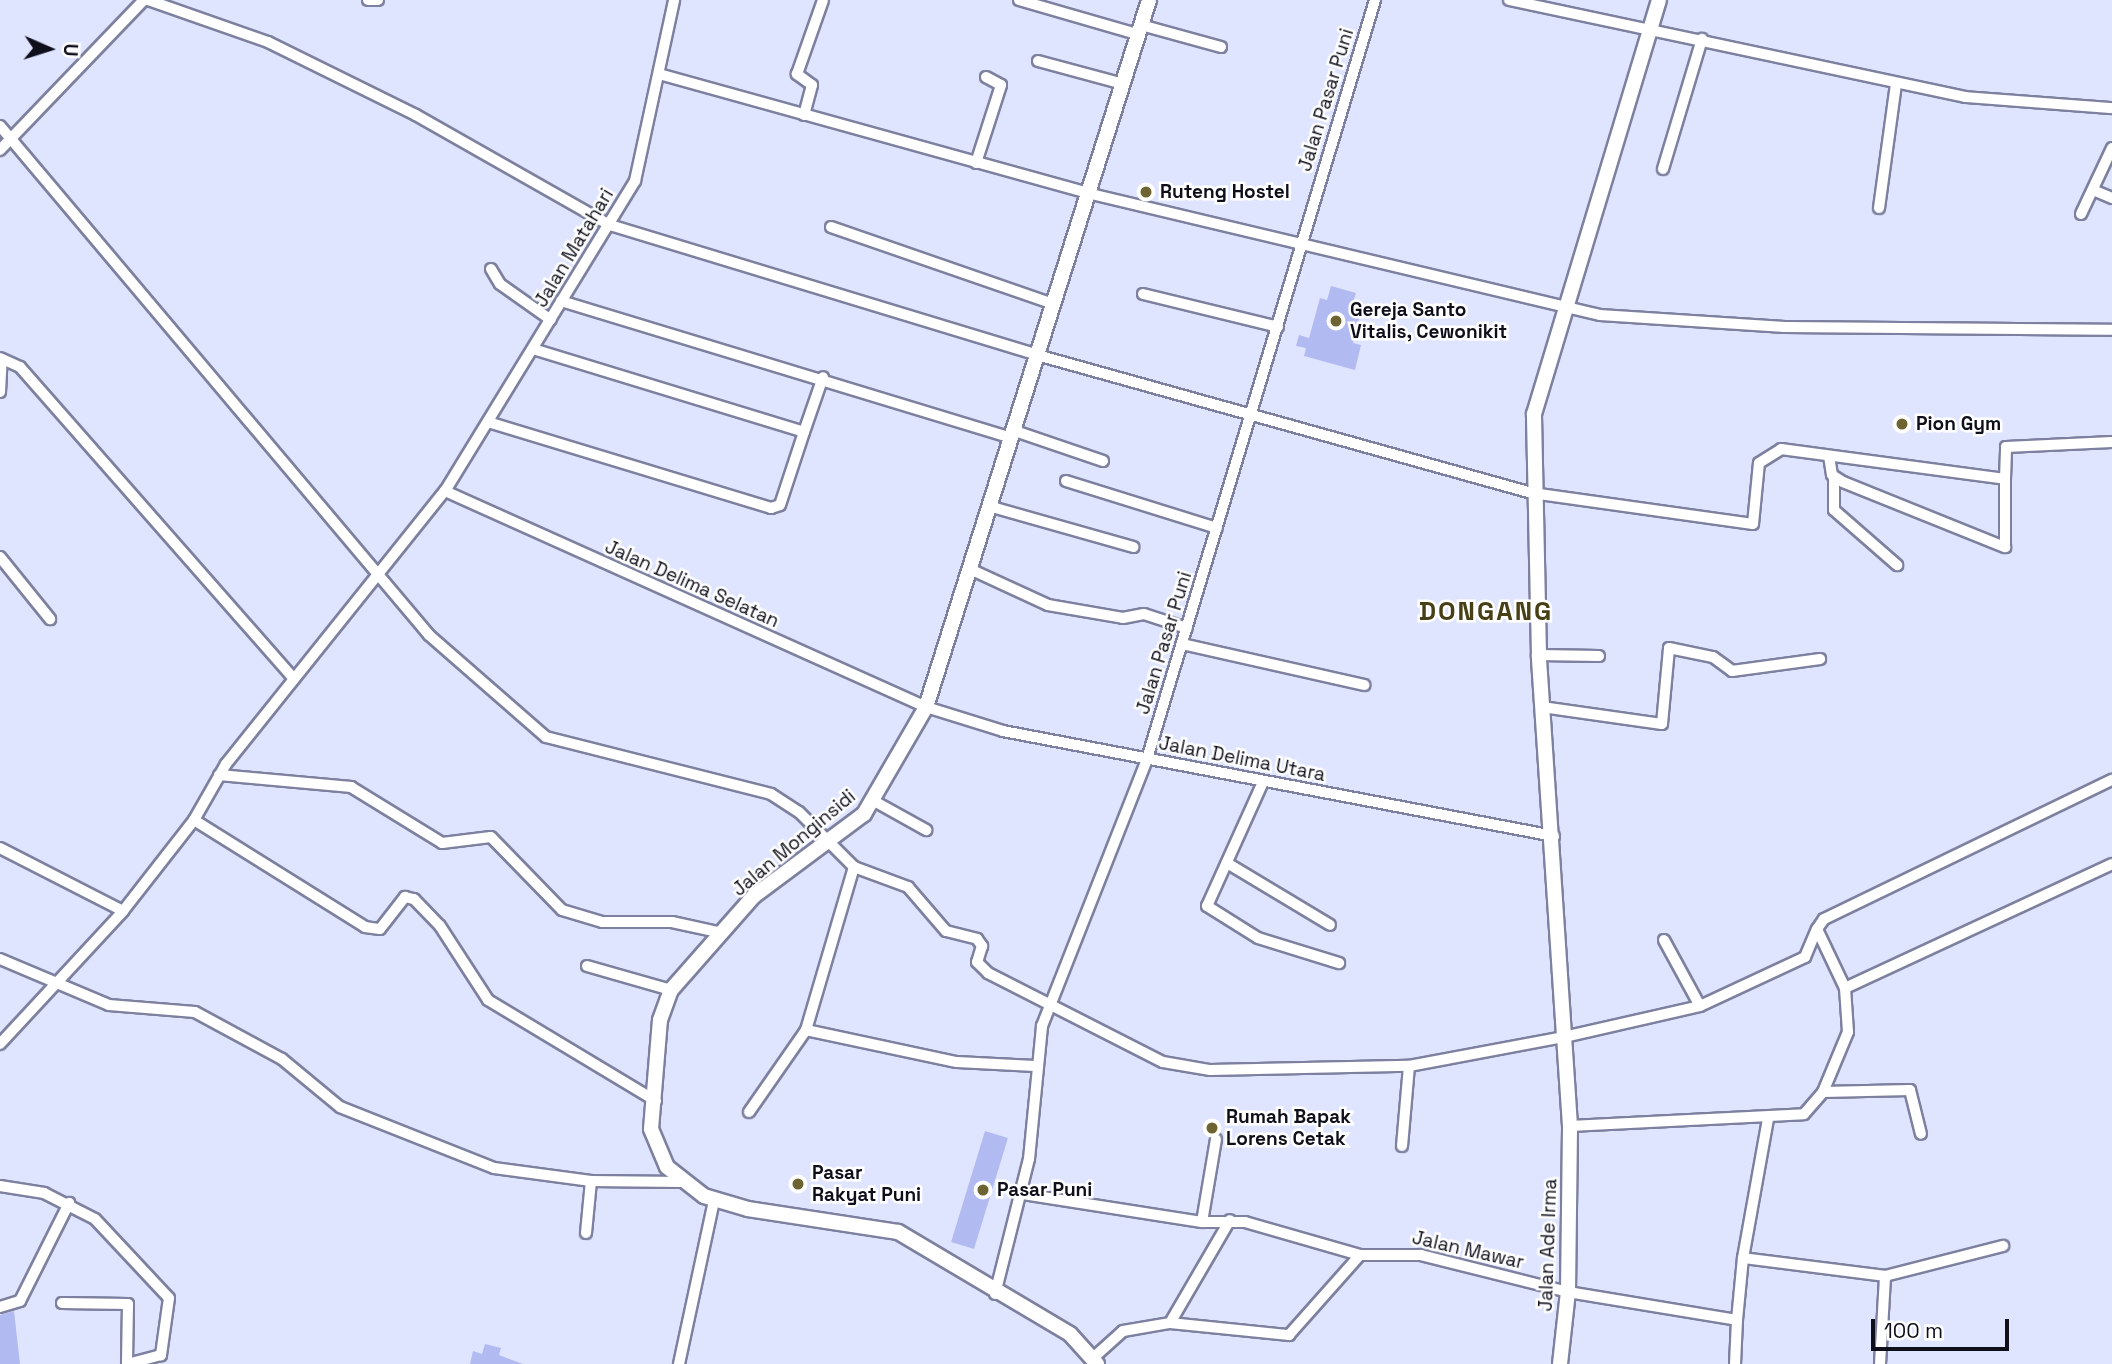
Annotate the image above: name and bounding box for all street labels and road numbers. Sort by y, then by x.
street label: Jalan Pasar Puni [1293,26,1359,174]
street label: Jalan Matahari [530,184,618,312]
street label: Jalan Delima Selatan [601,535,783,633]
street label: Jalan Pasar Puni [1131,569,1197,717]
street label: Jalan Delima Utara [1157,732,1327,786]
street label: Jalan Monginsidi [728,785,860,901]
street label: Jalan Ade Irma [1534,1178,1562,1312]
street label: Jalan Mawar [1410,1226,1526,1274]

